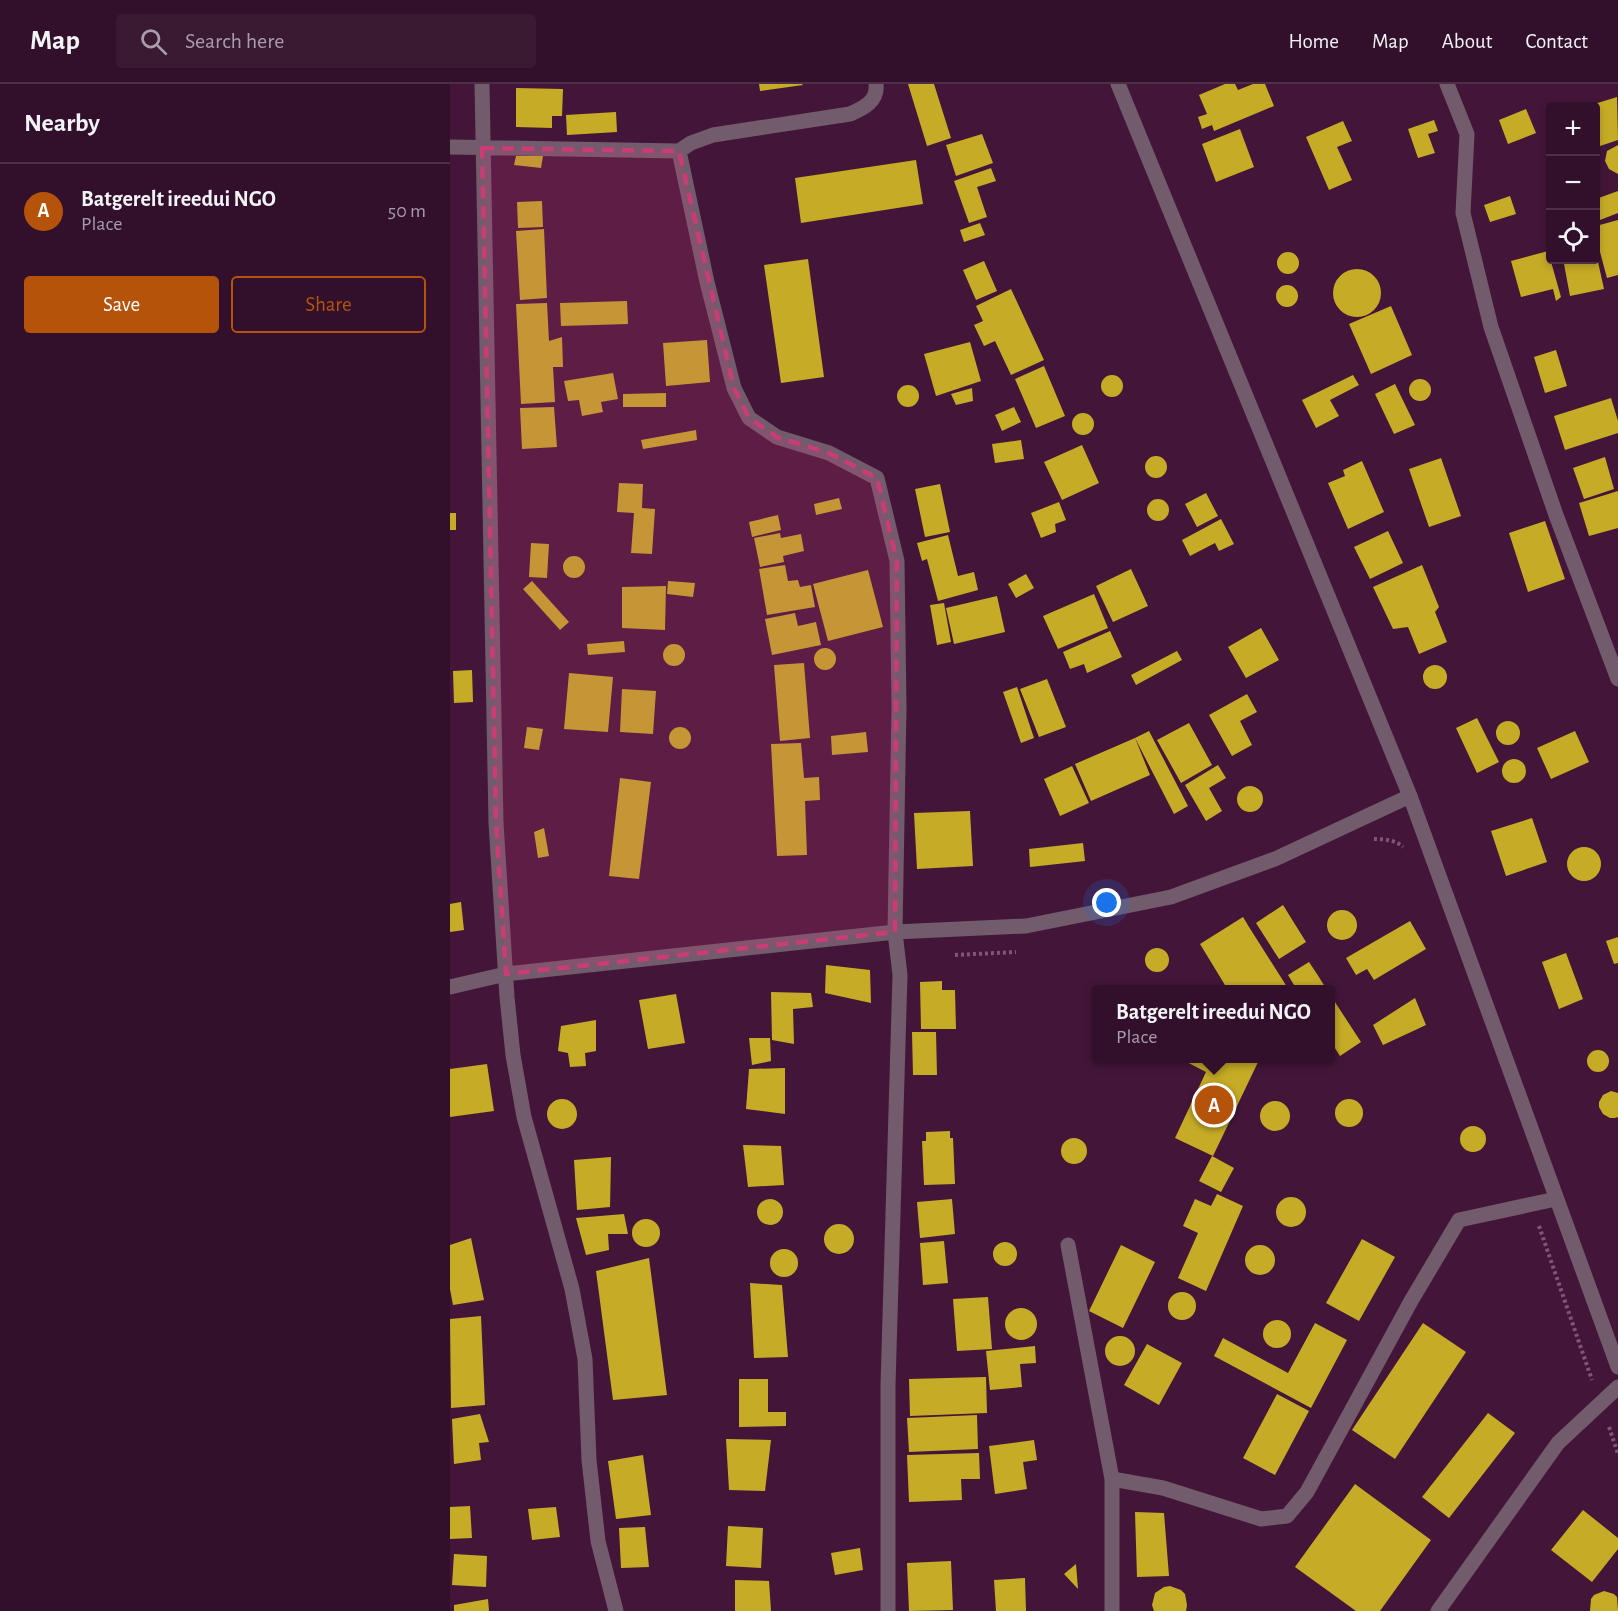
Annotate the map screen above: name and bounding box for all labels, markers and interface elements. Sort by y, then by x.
search box [116,14,536,68]
icon: search [137,25,170,58]
text: Map [30,27,80,55]
text: Search here [185,30,284,52]
text: Home [1288,31,1339,52]
text: Map [1372,31,1409,52]
text: About [1442,31,1492,52]
text: Contact [1525,31,1588,52]
map controls [1546,102,1600,264]
button: + [1546,102,1600,156]
text: Nearby [24,110,100,136]
button: − [1546,156,1600,210]
text: Batgerelt ireedui NGO [81,188,276,210]
text: A [38,201,50,221]
text: 50 m [388,201,426,221]
button: locate [1546,210,1600,264]
text: Place [81,214,122,234]
button: Save [24,276,219,333]
button: Share [231,276,426,333]
your location [1092,888,1121,917]
popup [1092,985,1335,1063]
text: Batgerelt ireedui NGO [1116,1001,1311,1023]
text: Place [1116,1027,1157,1047]
pin: A [1194,1082,1233,1128]

